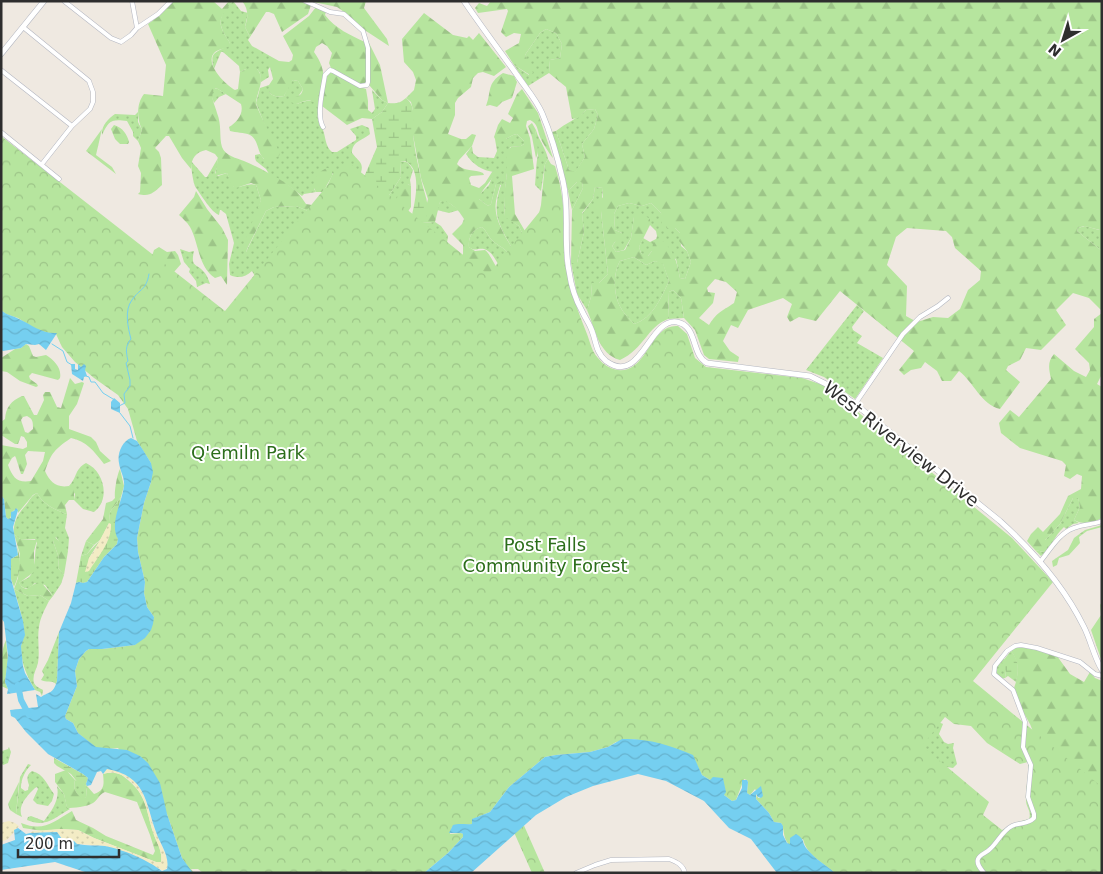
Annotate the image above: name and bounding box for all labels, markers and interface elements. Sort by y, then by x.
north arrow [1038,15,1088,65]
text: N [1045,40,1064,60]
street label: West Riverview Drive [819,376,983,511]
park label: Q'emiln Park [191,442,305,463]
park label: Post Falls Community Forest [462,534,628,576]
scale bar [18,826,119,858]
text: 200 m [25,835,73,853]

